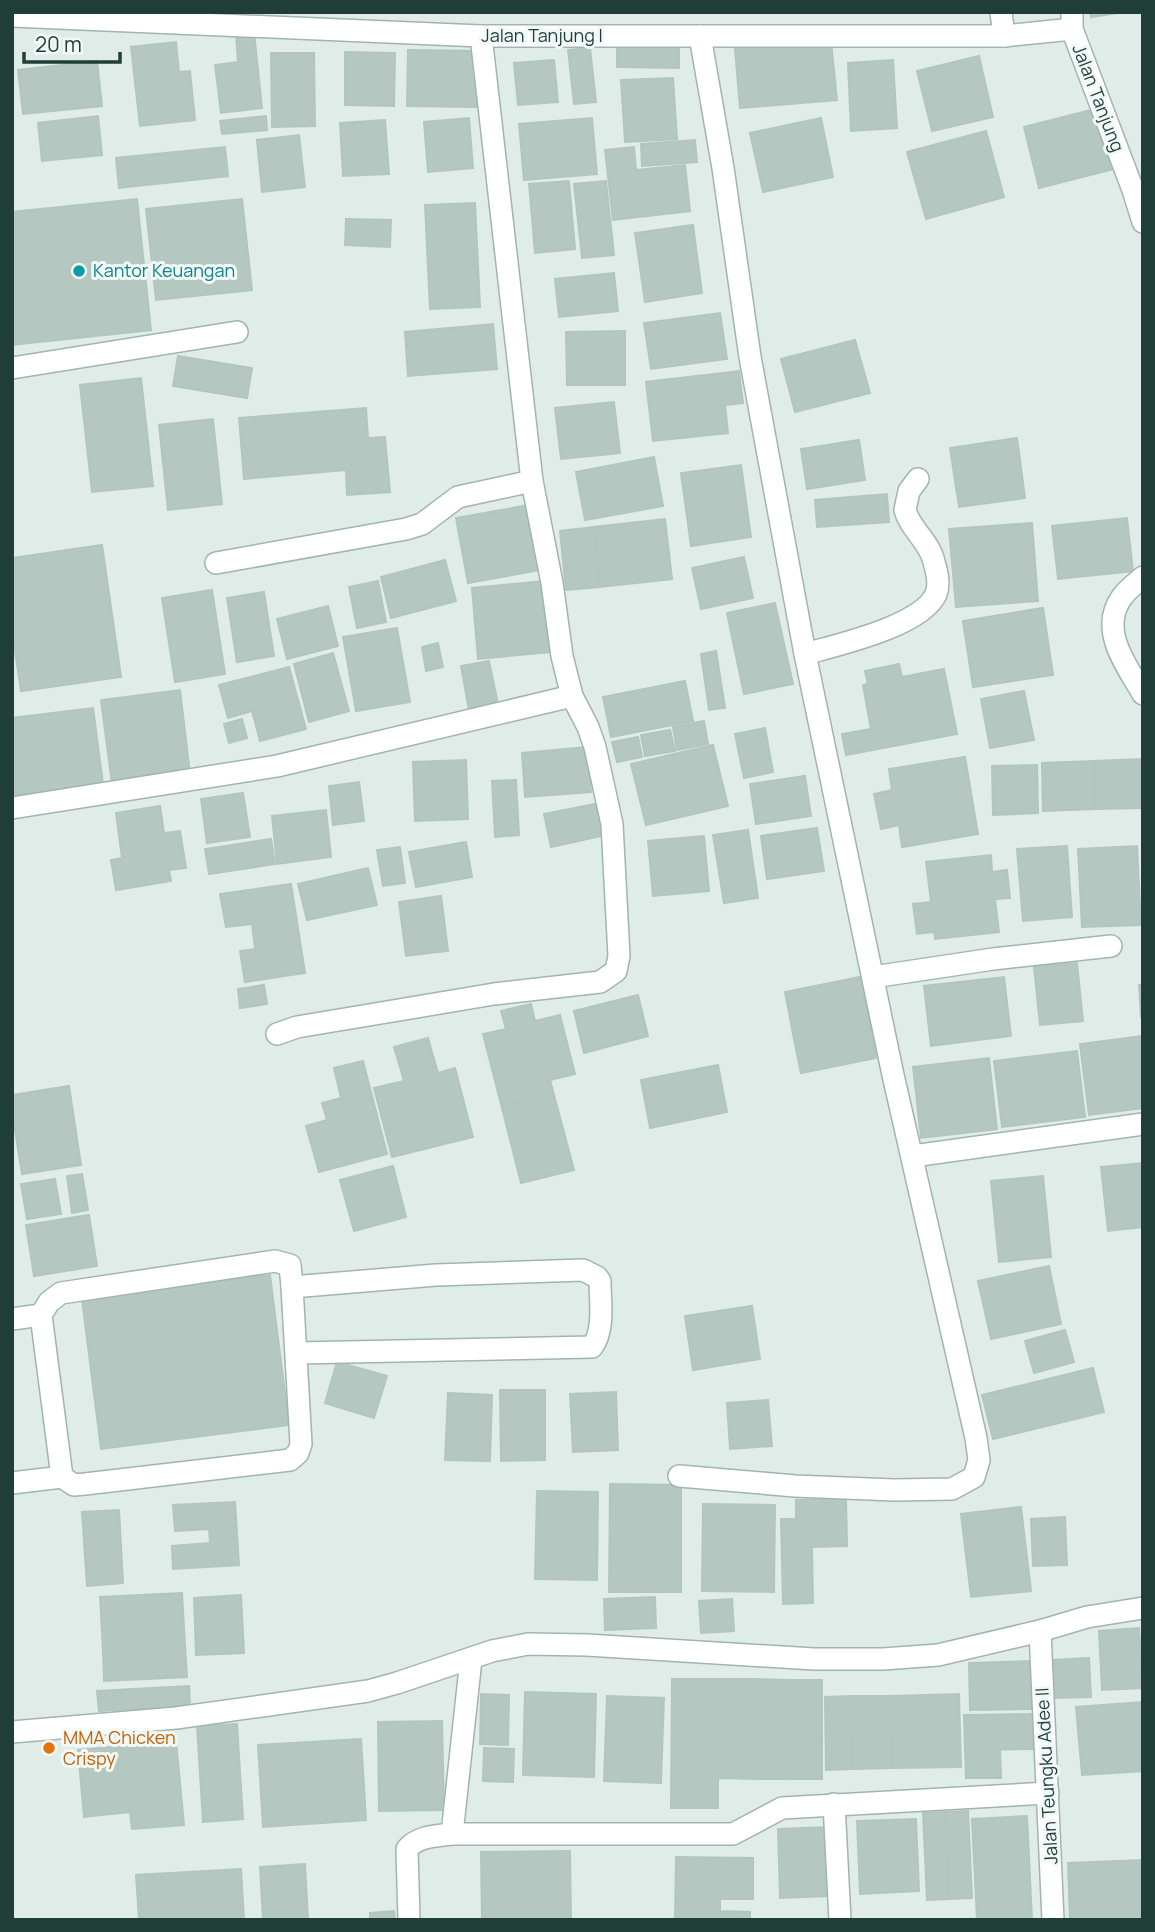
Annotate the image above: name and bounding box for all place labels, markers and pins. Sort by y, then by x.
place label: Kantor Keuangan [93,258,235,282]
marker: Kantor Keuangan [71,263,87,279]
place label: MMA Chicken Crispy [63,1725,176,1770]
marker: MMA Chicken Crispy [41,1740,57,1756]

